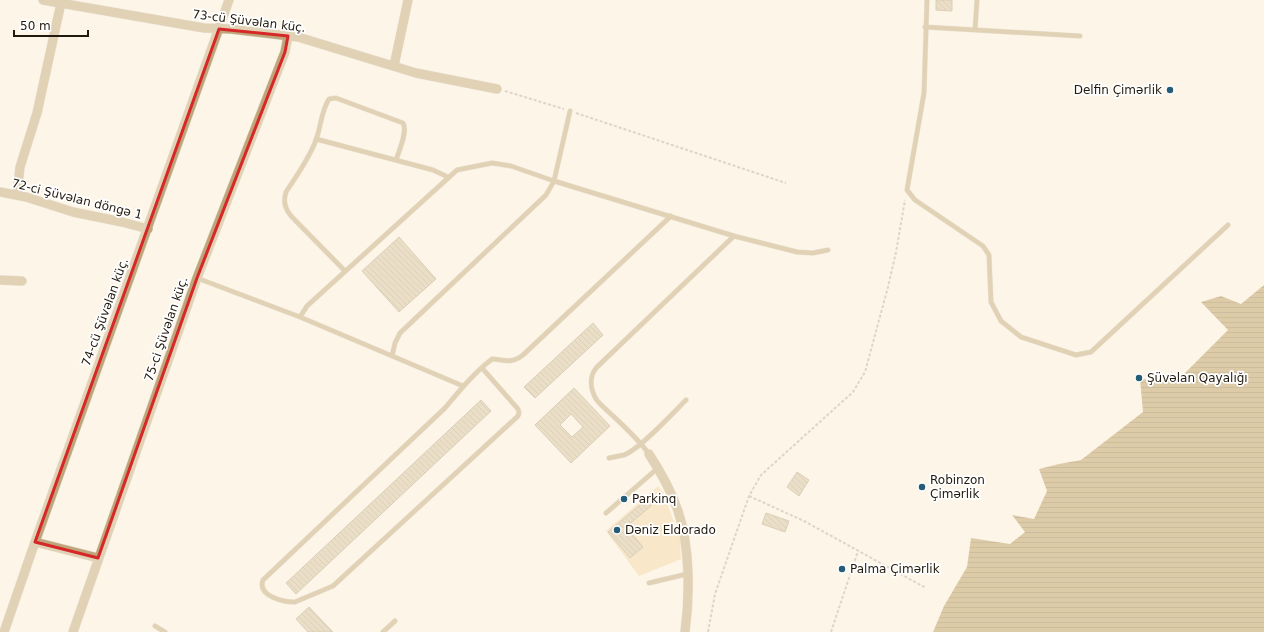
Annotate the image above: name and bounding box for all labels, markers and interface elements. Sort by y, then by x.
street label: 73-cü Şüvəlan küç. [192,7,306,35]
scale bar [14,12,88,38]
text: 50 m [20,19,51,33]
place label: Delfin Çimərlik [1074,83,1162,97]
marker: Delfin Çimərlik [1165,85,1175,95]
street label: 72-ci Şüvəlan döngə 1 [10,176,144,222]
street label: 74-cü Şüvəlan küç. [79,256,131,368]
street label: 75-ci Şüvəlan küç. [142,275,190,383]
place label: Şüvəlan Qayalığı [1147,371,1248,385]
marker: Şüvəlan Qayalığı [1134,373,1144,383]
place label: Robinzon Çimərlik [930,473,985,501]
marker: Robinzon Çimərlik [917,482,927,492]
place label: Parkinq [632,492,677,506]
marker: Parkinq [619,494,629,504]
place label: Dəniz Eldorado [625,523,716,537]
marker: Dəniz Eldorado [612,525,622,535]
place label: Palma Çimərlik [850,562,940,576]
marker: Palma Çimərlik [837,564,847,574]

